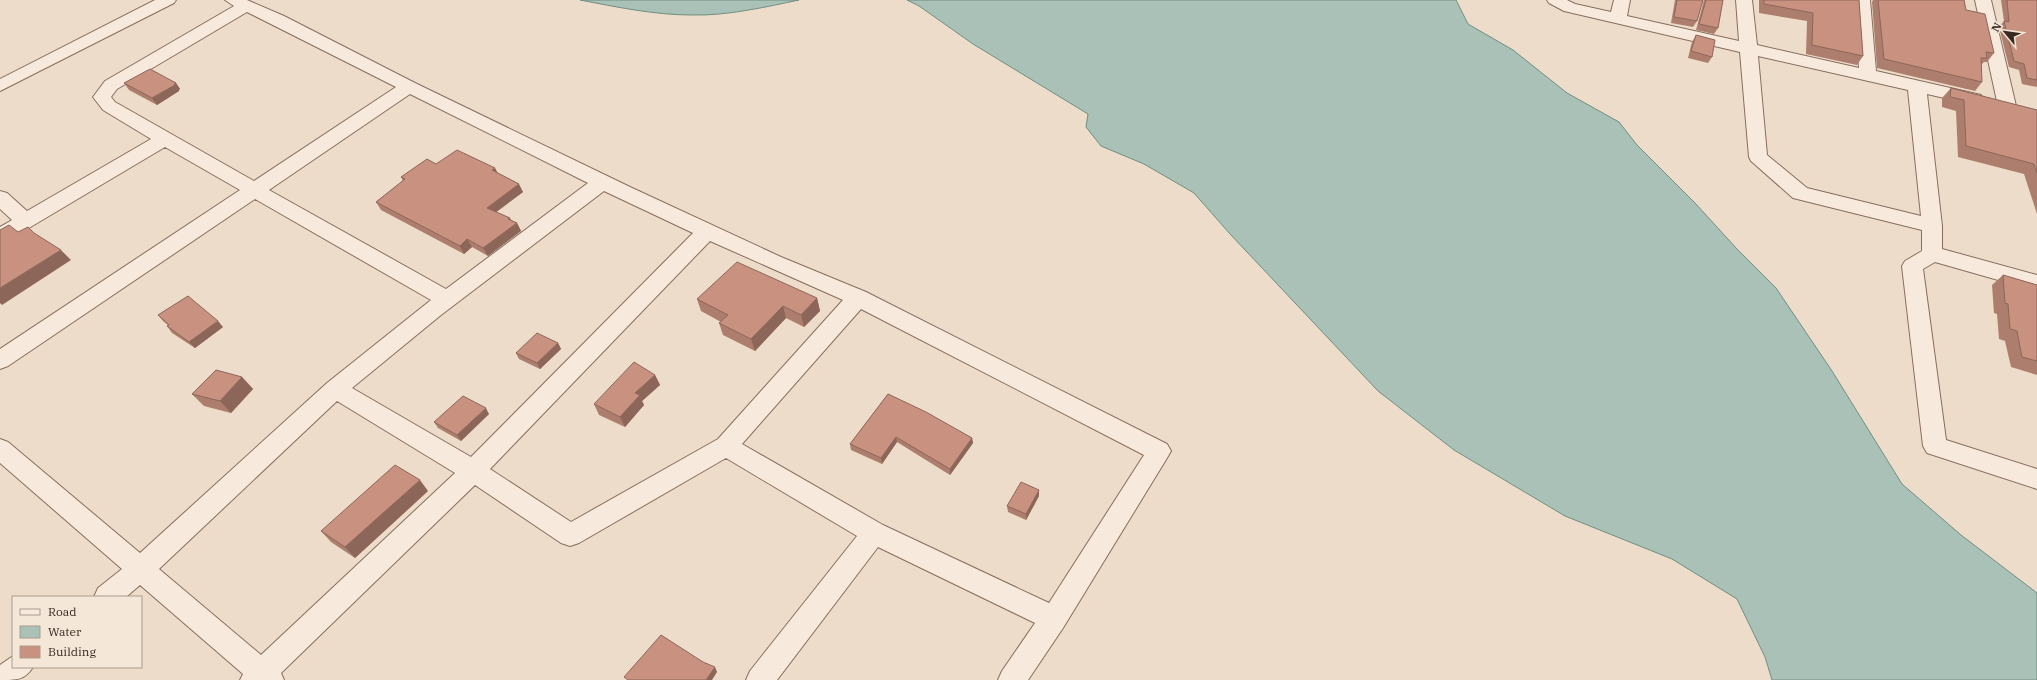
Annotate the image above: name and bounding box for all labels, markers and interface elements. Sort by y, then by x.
north arrow [1985,12,2025,52]
text: N [1988,20,2005,34]
legend [12,596,142,668]
text: Road [48,604,77,619]
text: Water [48,624,82,639]
text: Building [48,644,96,659]

